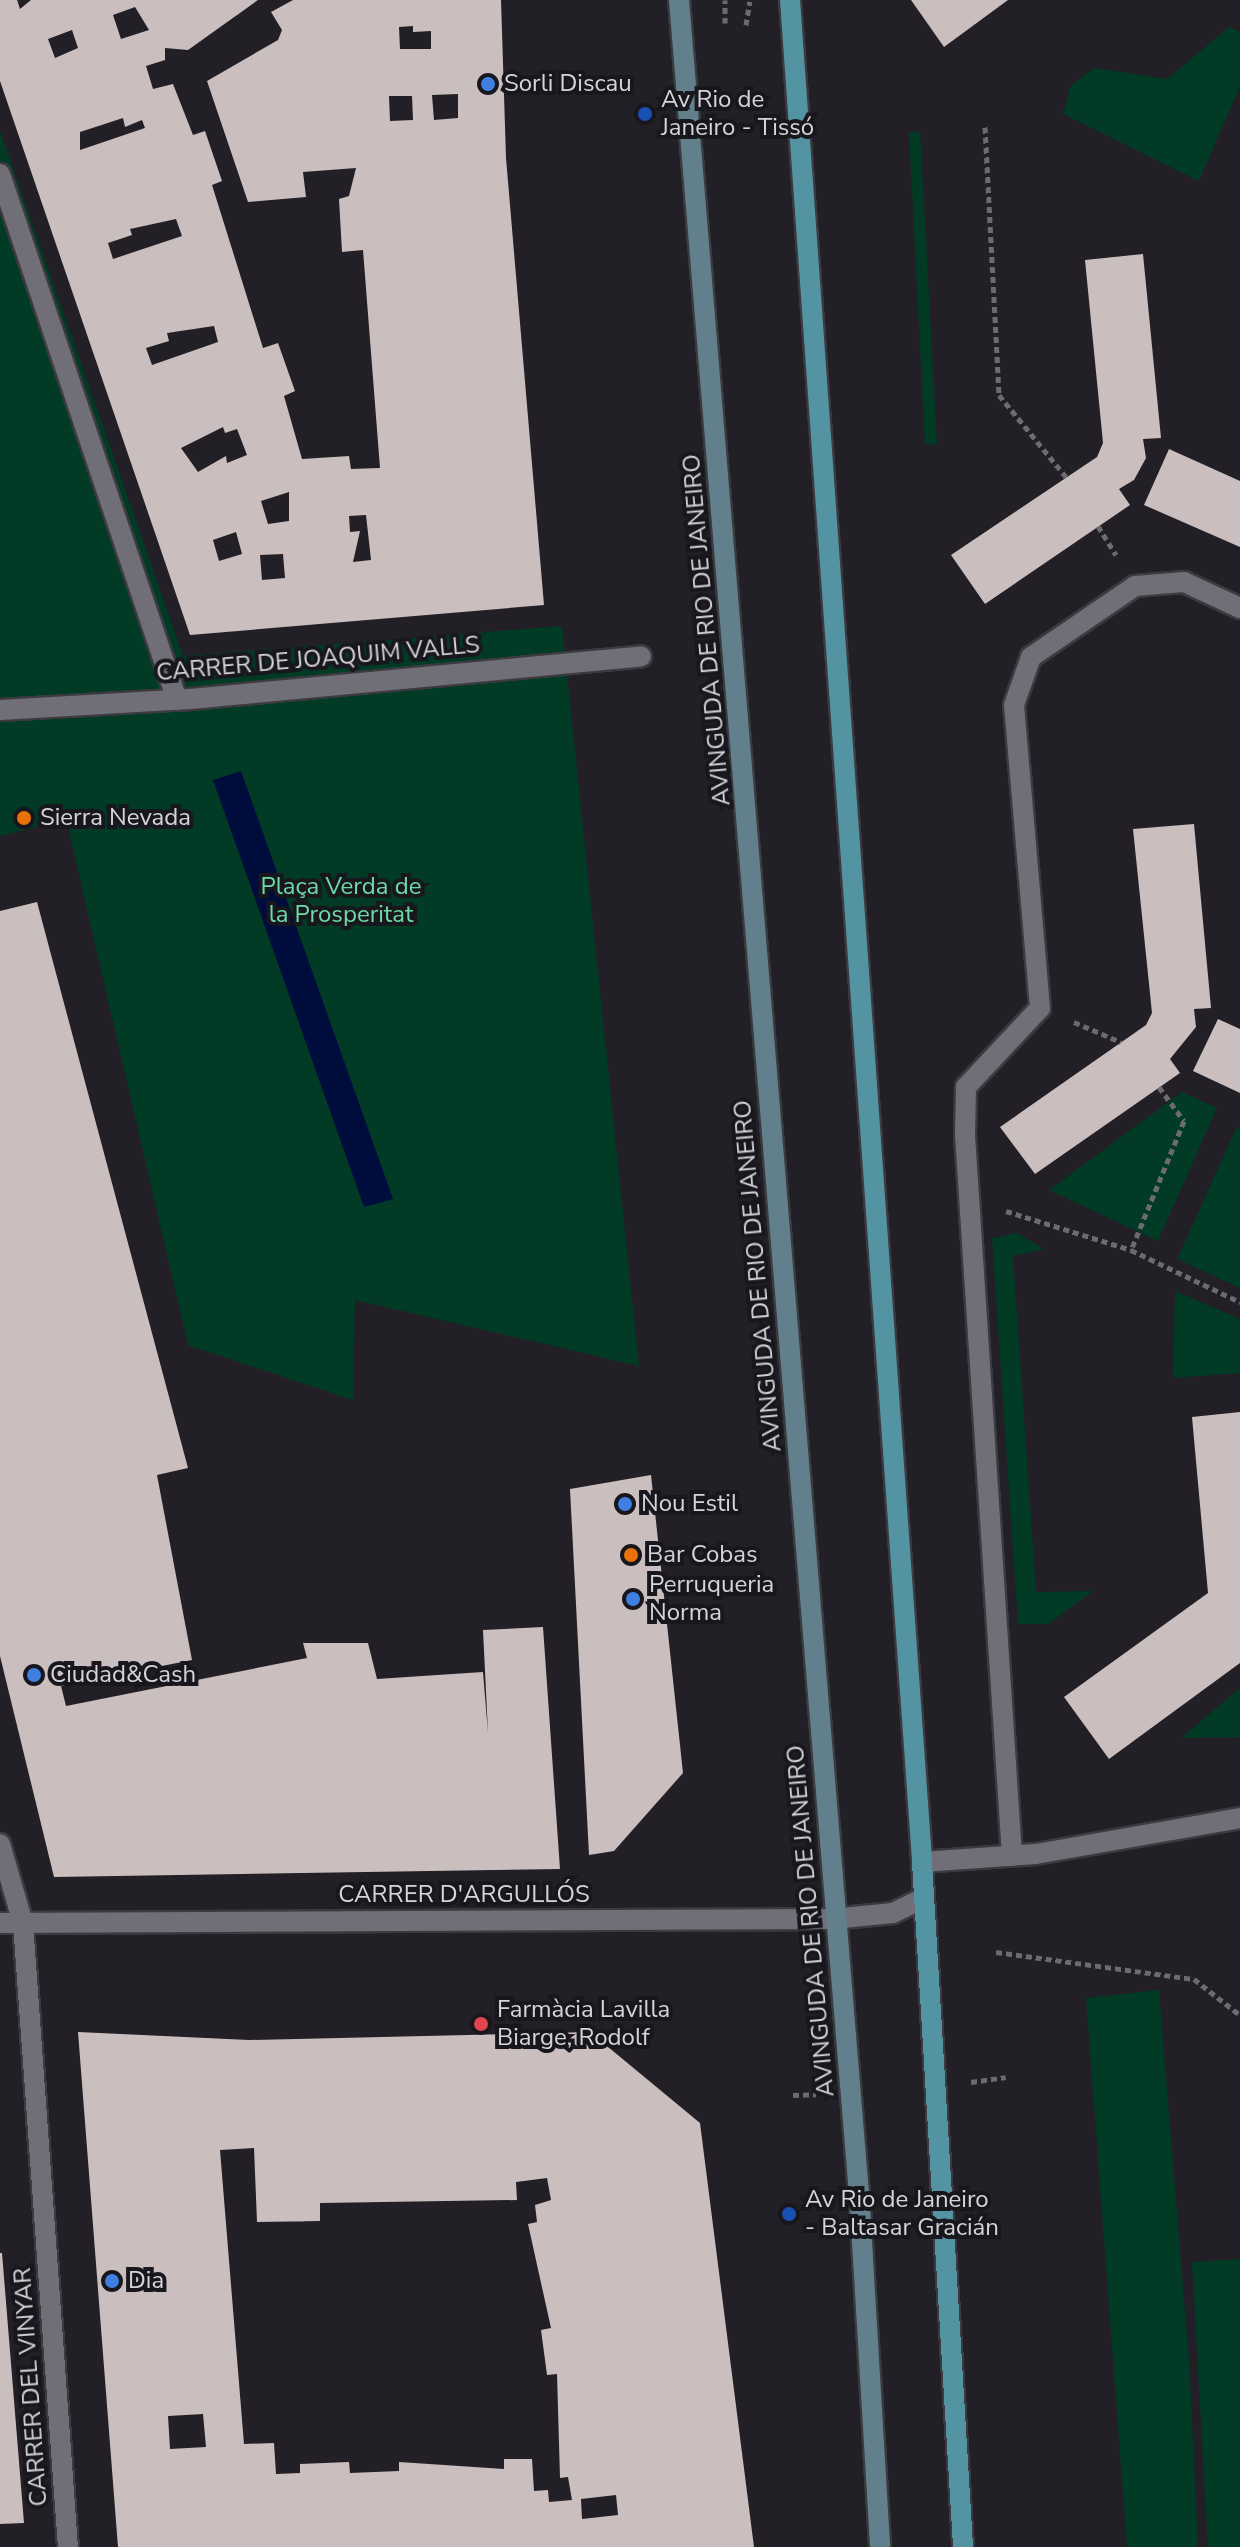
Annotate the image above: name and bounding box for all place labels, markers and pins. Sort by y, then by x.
place label: Sorli Discau [504,70,632,98]
marker: Sorli Discau [479,75,497,93]
place label: Av Rio de Janeiro - Tissó [661,86,814,142]
marker: Av Rio de Janeiro - Tissó [636,105,654,123]
place label: Sierra Nevada [40,804,191,832]
marker: Sierra Nevada [15,809,33,827]
place label: Nou Estil [641,1490,738,1518]
marker: Nou Estil [616,1495,634,1513]
place label: Bar Cobas [647,1541,758,1569]
marker: Bar Cobas [622,1546,640,1564]
place label: Perruqueria Norma [649,1571,774,1627]
marker: Perruqueria Norma [624,1590,642,1608]
place label: Ciudad&Cash [50,1661,196,1689]
marker: Ciudad&Cash [25,1666,43,1684]
place label: Farmàcia Lavilla Biarge, Rodolf [497,1996,670,2052]
marker: Farmàcia Lavilla Biarge, Rodolf [472,2015,490,2033]
place label: Av Rio de Janeiro - Baltasar Gracián [805,2186,999,2242]
marker: Av Rio de Janeiro - Baltasar Gracián [780,2205,798,2223]
place label: Dia [128,2267,164,2295]
marker: Dia [103,2272,121,2290]

